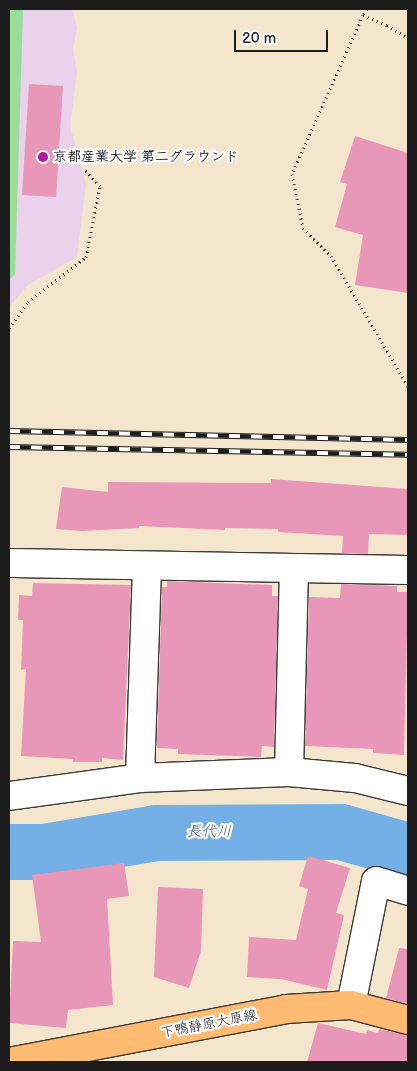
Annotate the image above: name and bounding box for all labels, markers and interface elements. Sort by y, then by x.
scale bar [237,20,331,52]
text: 20 m [242,29,276,48]
place label: 京都産業大学 第二グラウンド [53,149,239,165]
marker: 京都産業大学 第二グラウンド [37,151,49,163]
water label: 長代川 [187,823,231,841]
street label: 下鴨静原大原線 [159,1006,259,1042]

